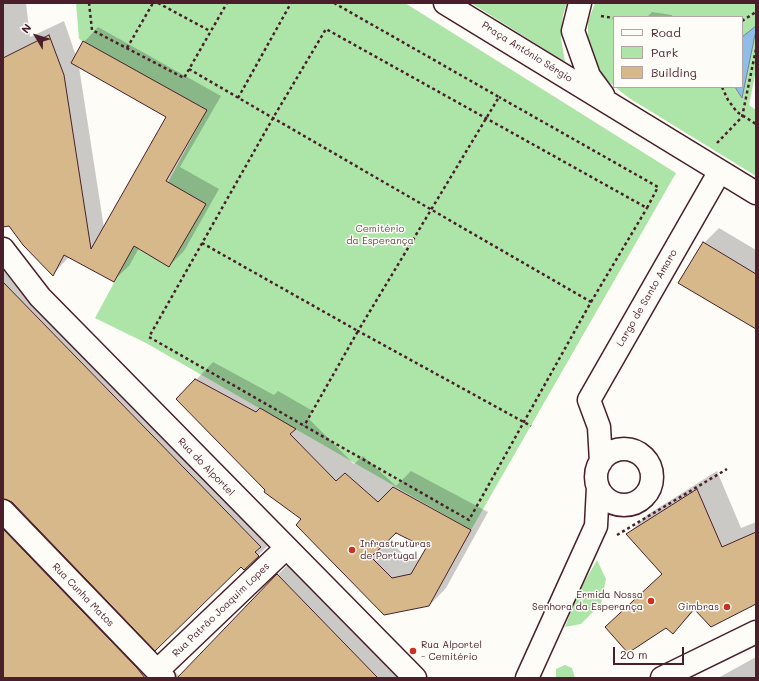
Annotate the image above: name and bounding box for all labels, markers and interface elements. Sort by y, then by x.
north arrow [16,16,56,56]
legend [613,16,743,88]
street label: Praça António Sérgio [479,19,575,85]
text: N [18,20,35,36]
text: Road [651,24,681,40]
text: Park [651,44,678,60]
text: Building [651,64,697,80]
park label: Cemitério da Esperança [346,223,414,246]
street label: Largo de Santo Amaro [614,247,680,349]
street label: Rua do Alportel [175,435,237,499]
place label: Infrastruturas de Portugal [360,538,431,562]
marker: Infrastruturas de Portugal [347,545,357,555]
street label: Rua Patrão Joaquim Lopes [170,560,272,660]
street label: Rua Cunha Matos [50,561,116,629]
place label: Ermida Nossa Senhora da Esperança [532,589,643,612]
marker: Ermida Nossa Senhora da Esperança [646,596,656,606]
place label: Gimbras [678,601,719,613]
marker: Gimbras [722,602,732,612]
place label: Rua Alportel - Cemitério [421,639,482,662]
scale bar [615,639,686,665]
marker: Rua Alportel - Cemitério [408,646,418,656]
text: 20 m [620,646,648,662]

